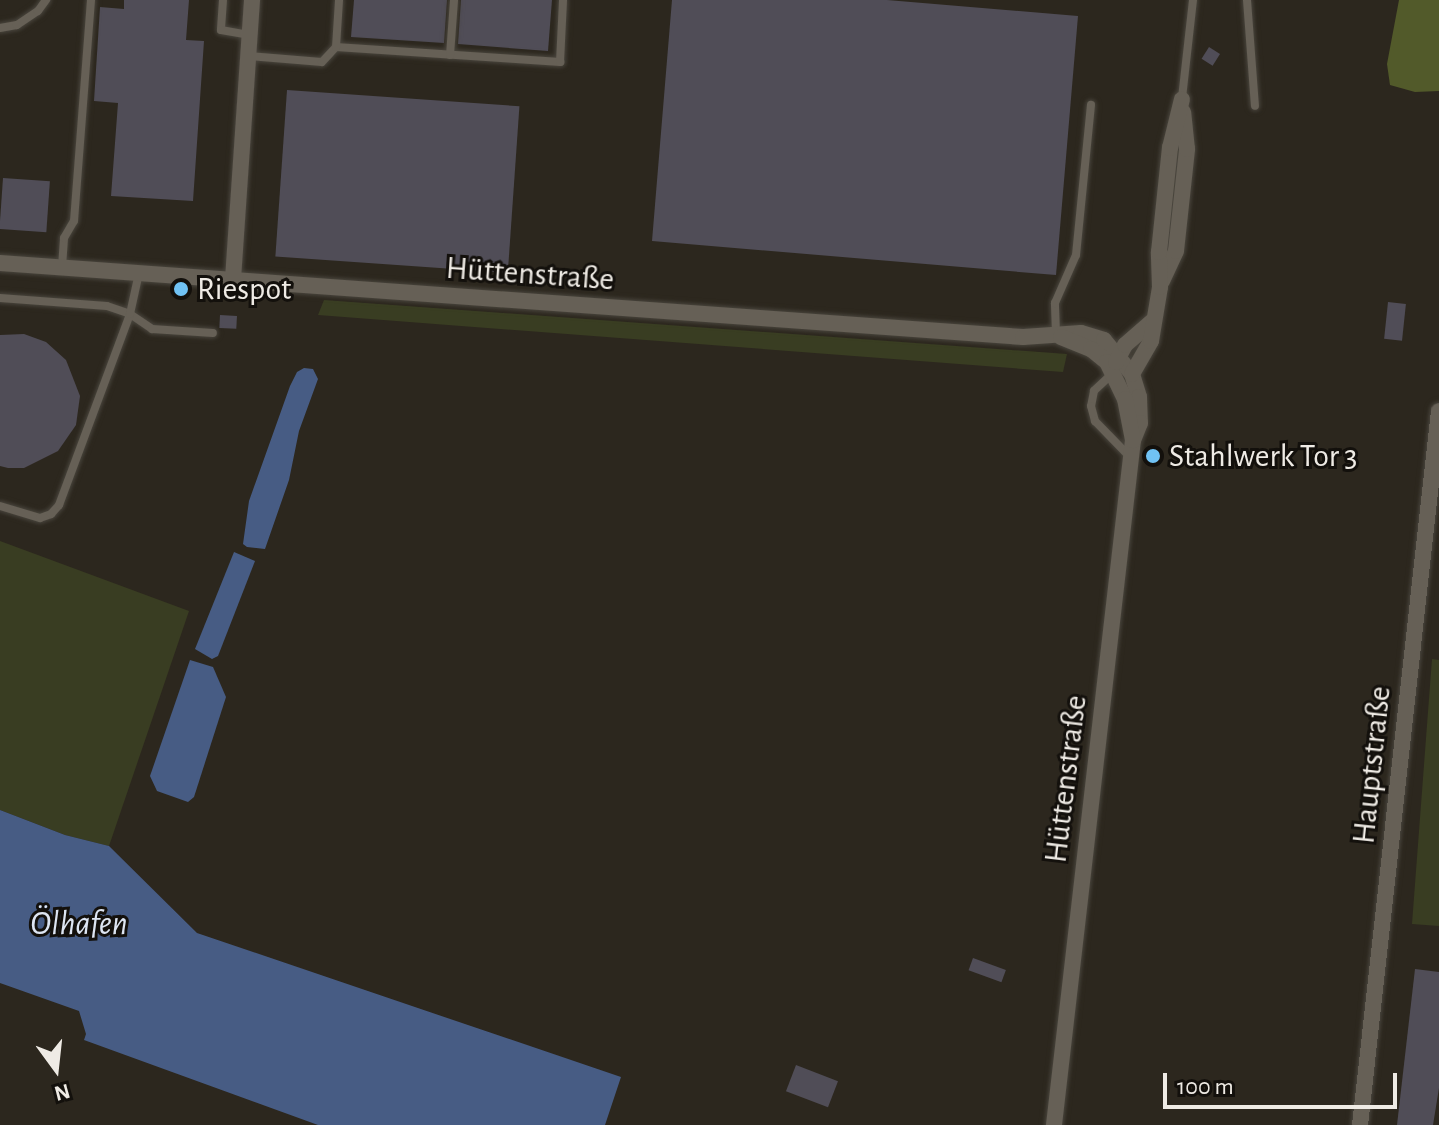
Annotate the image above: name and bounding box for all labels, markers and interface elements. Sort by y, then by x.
street label: Hüttenstraße [445,249,615,299]
place label: Riespot [197,270,291,308]
marker: Riespot [172,280,190,298]
place label: Stahlwerk Tor 3 [1169,437,1357,475]
marker: Stahlwerk Tor 3 [1144,447,1162,465]
street label: Hauptstraße [1345,684,1399,846]
street label: Hüttenstraße [1037,693,1095,865]
water label: Ölhafen [30,905,128,945]
north arrow [16,1029,96,1109]
scale bar [1167,1057,1401,1107]
text: 100 m [1177,1075,1234,1099]
text: N [52,1080,72,1105]

